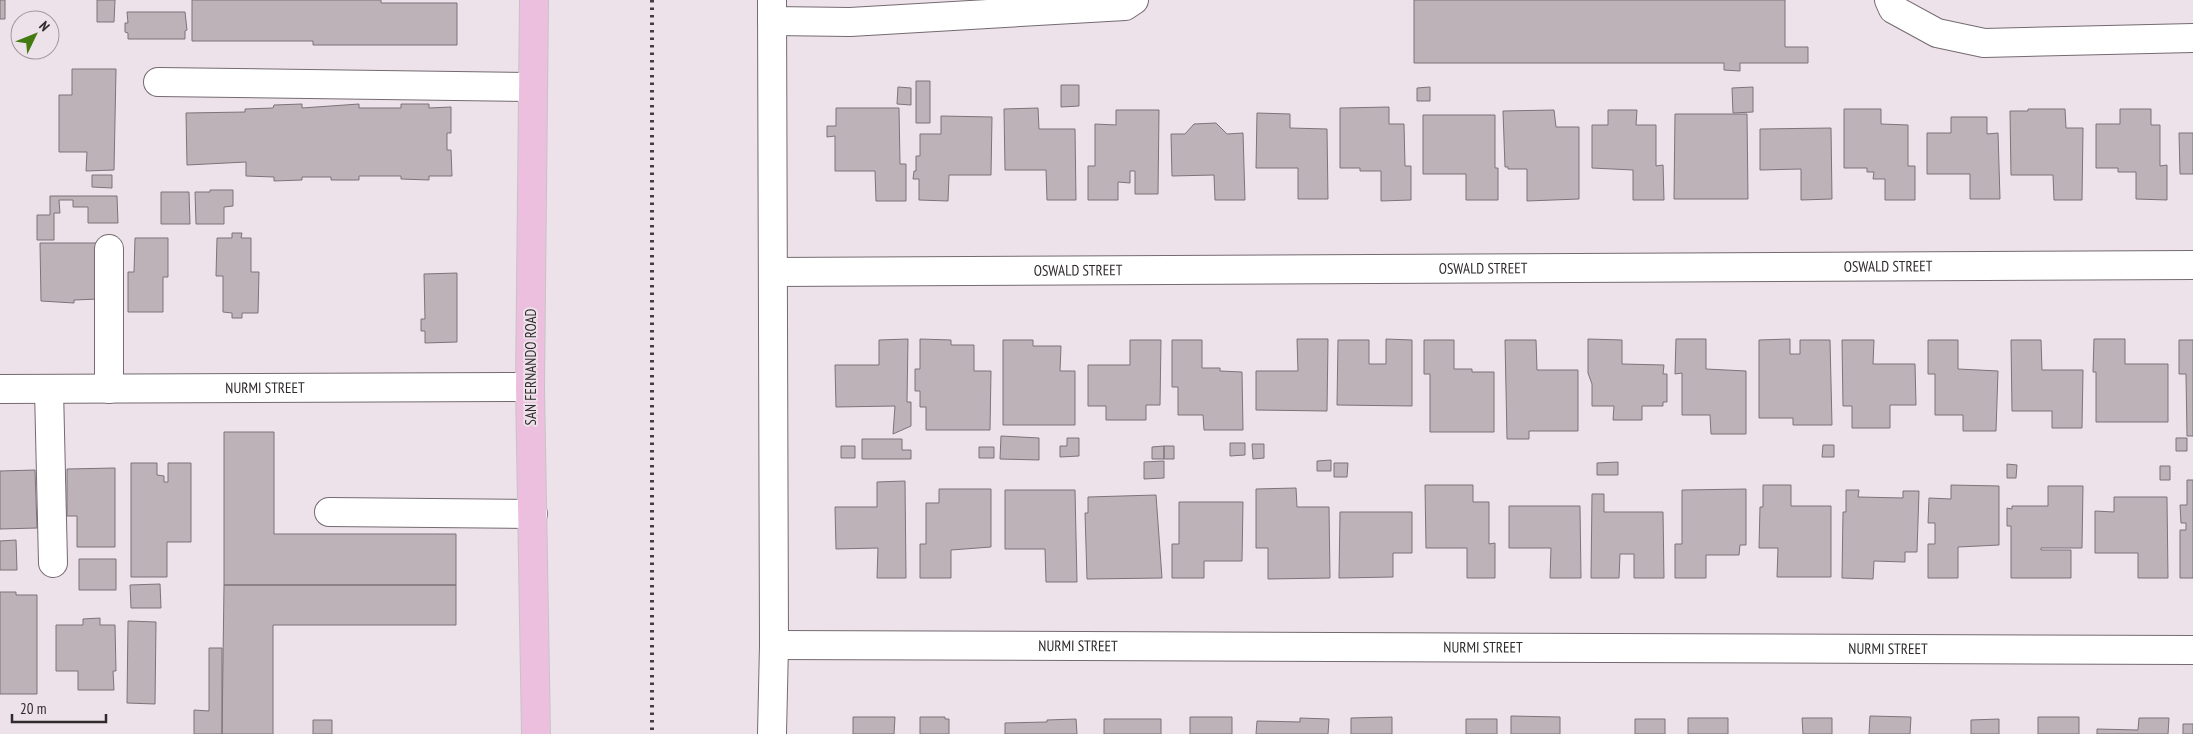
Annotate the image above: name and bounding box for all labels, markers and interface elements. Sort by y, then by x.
north arrow [10,10,60,60]
text: N [35,17,54,35]
street label: OSWALD STREET [1844,256,1933,276]
street label: OSWALD STREET [1439,258,1528,278]
street label: OSWALD STREET [1034,260,1123,280]
street label: SAN FERNANDO ROAD [521,308,540,425]
street label: NURMI STREET [225,378,305,397]
street label: NURMI STREET [1038,636,1118,655]
street label: NURMI STREET [1443,637,1523,657]
street label: NURMI STREET [1848,639,1928,658]
scale bar [12,692,106,724]
text: 20 m [20,699,46,718]

